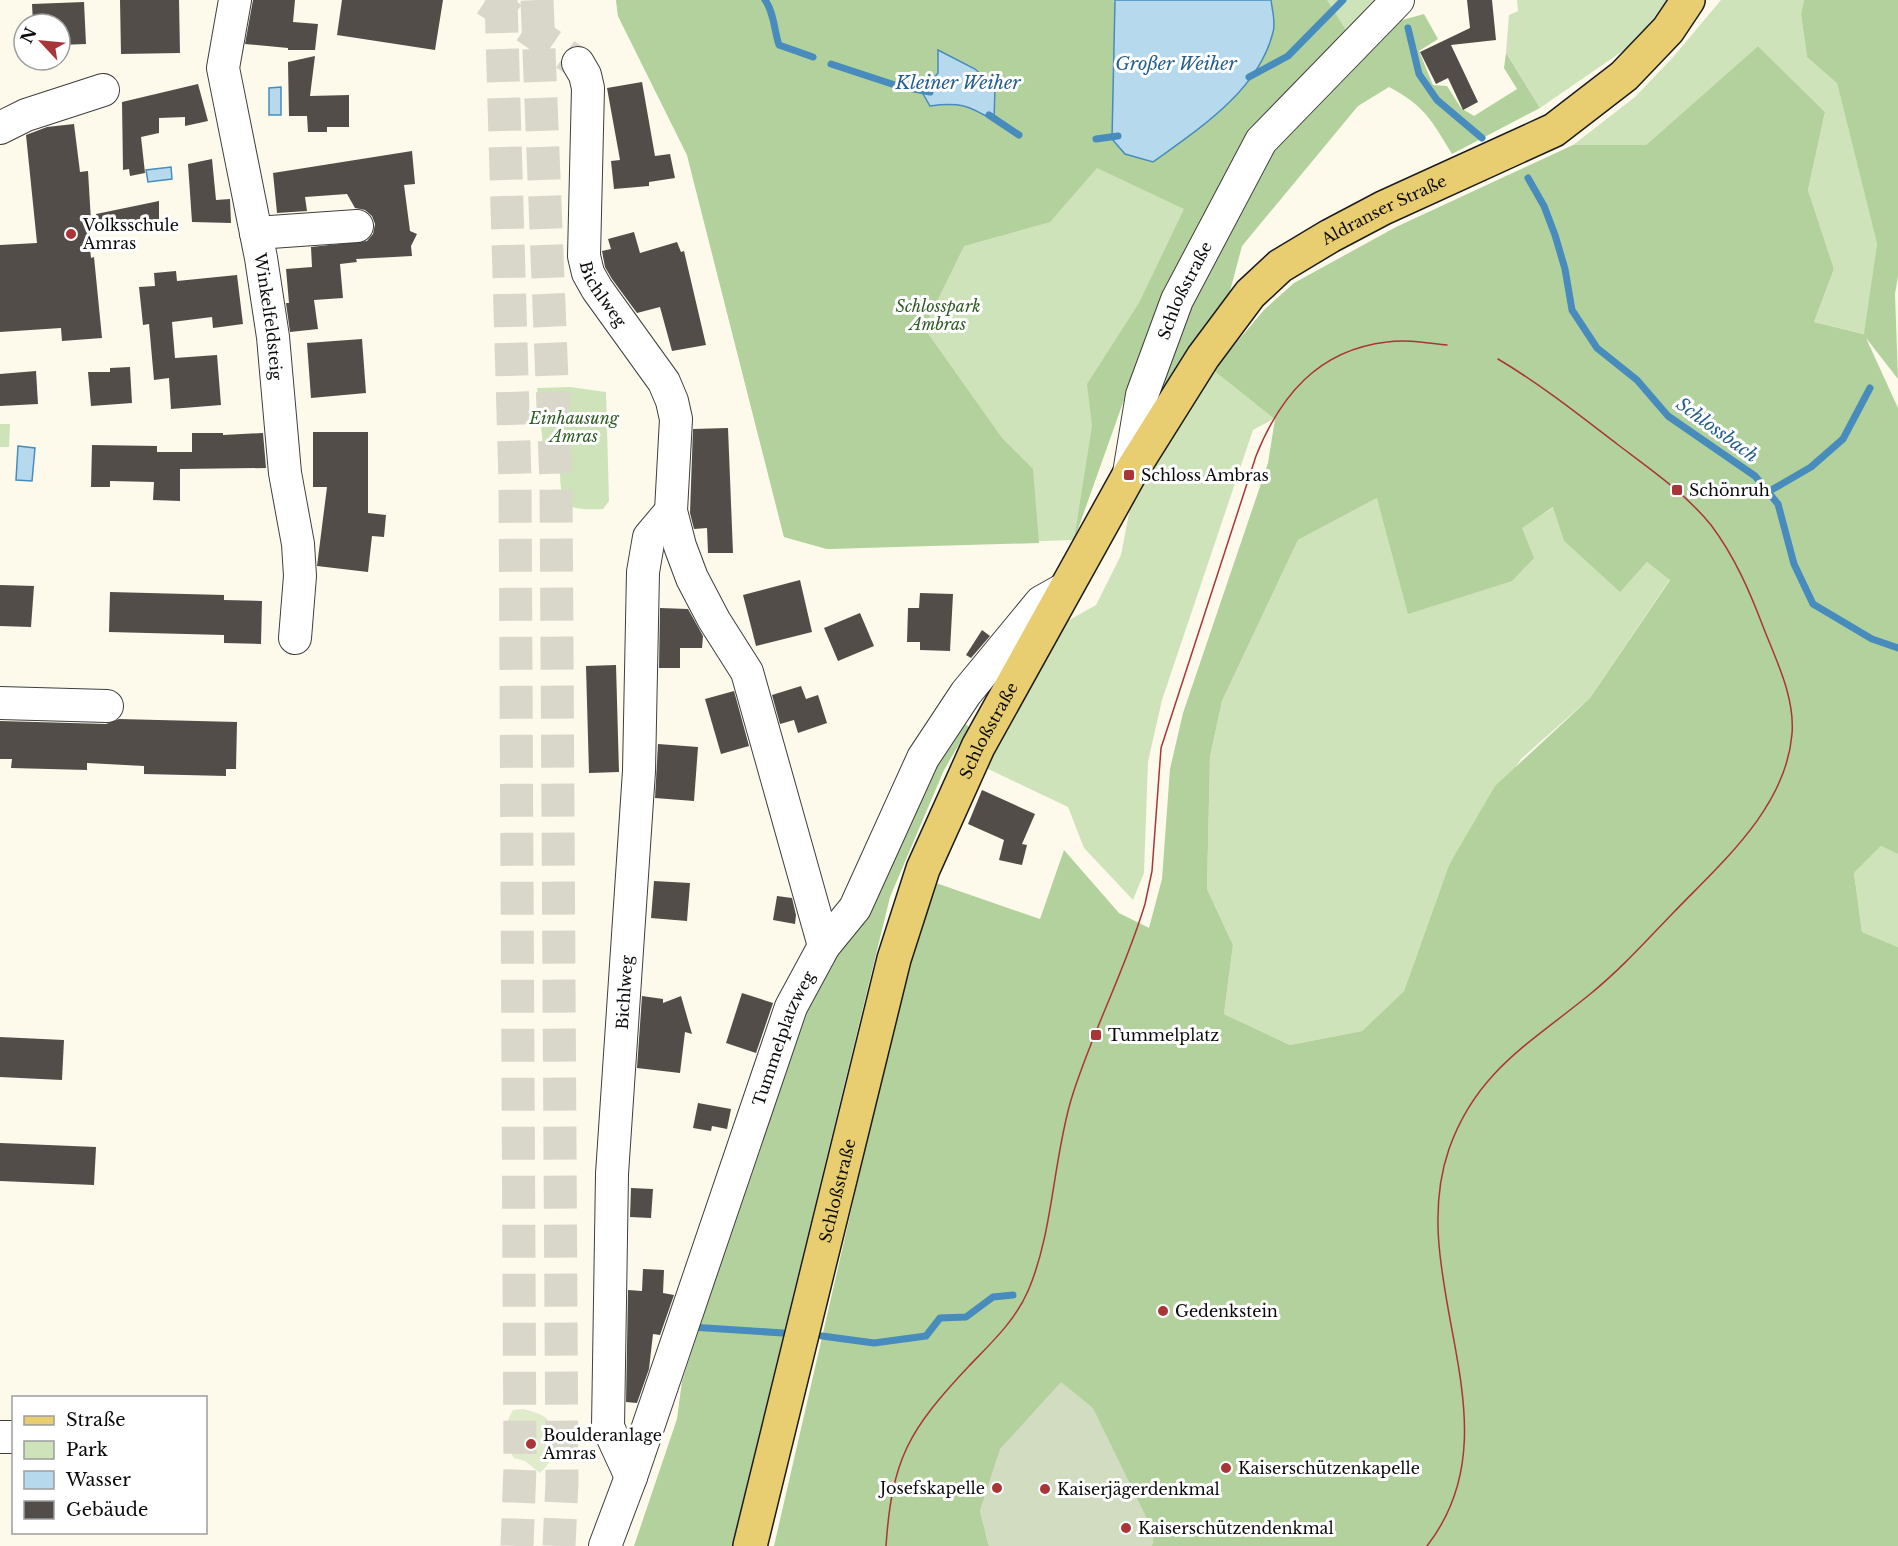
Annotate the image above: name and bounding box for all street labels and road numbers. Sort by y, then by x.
street label: Aldranser Straße [1317,170,1449,250]
street label: Schloßstraße [1153,238,1216,342]
street label: Winkelfeldsteig [250,251,287,381]
street label: Bichlweg [576,259,631,331]
street label: Schloßstraße [955,679,1022,782]
street label: Bichlweg [612,954,637,1030]
street label: Tummelplatzweg [748,967,819,1109]
street label: Schloßstraße [815,1136,860,1245]

